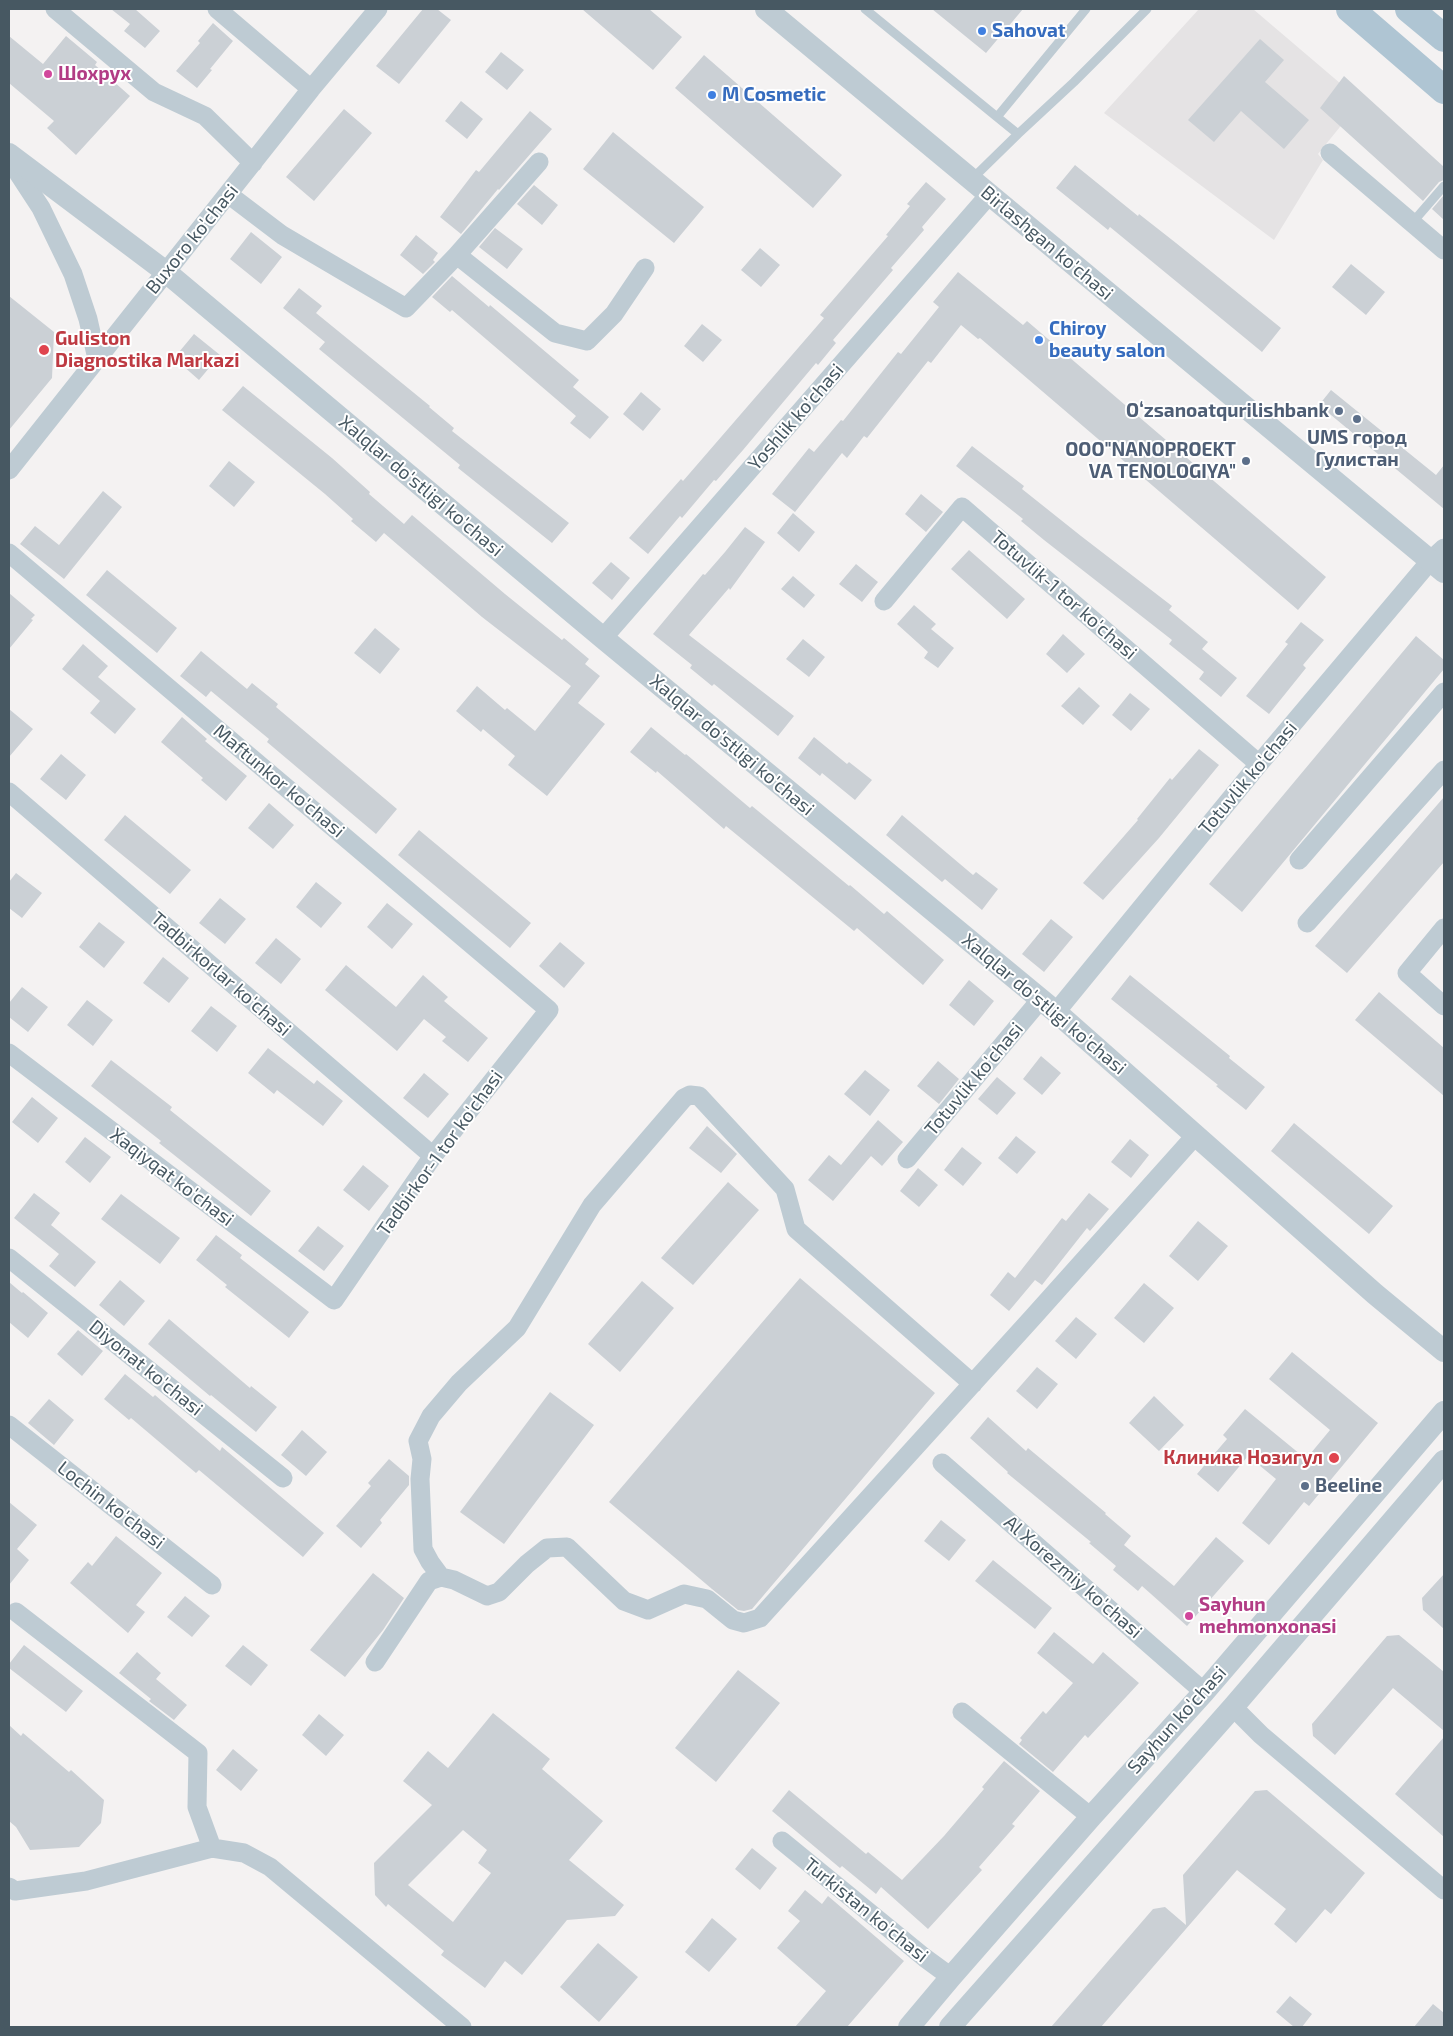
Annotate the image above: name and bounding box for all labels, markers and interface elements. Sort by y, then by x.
place label: Sahovat [992,20,1066,42]
marker: Sahovat [976,25,988,37]
place label: Шохрух [58,63,131,85]
marker: Шохрух [42,68,54,80]
place label: M Cosmetic [722,84,826,106]
marker: M Cosmetic [706,89,718,101]
street label: Buxoro ko'chasi [141,180,243,298]
street label: Birlashgan ko'chasi [976,181,1118,305]
place label: Chiroy beauty salon [1049,318,1166,362]
place label: Guliston Diagnostika Markazi [55,328,239,372]
marker: Chiroy beauty salon [1033,334,1045,346]
marker: Guliston Diagnostika Markazi [37,343,51,357]
street label: Yoshlik ko'chasi [743,359,849,475]
place label: Oʻzsanoatqurilishbank [1126,400,1329,422]
marker: Oʻzsanoatqurilishbank [1333,405,1345,417]
street label: Xalqlar do'stligi ko'chasi [334,411,508,561]
marker: UMS город Гулистан [1351,413,1363,425]
place label: UMS город Гулистан [1307,427,1407,471]
place label: ООО"NANOPROEKT VA TENOLOGIYA" [1065,439,1236,483]
marker: ООО"NANOPROEKT VA TENOLOGIYA" [1240,455,1252,467]
street label: Totuvlik-1 tor ko'chasi [986,526,1142,664]
street label: Xalqlar do'stligi ko'chasi [645,670,819,820]
street label: Totuvlik ko'chasi [1194,717,1302,839]
street label: Maftunkor ko'chasi [209,720,349,842]
street label: Tadbirkorlar ko'chasi [146,907,296,1041]
street label: Xalqlar do'stligi ko'chasi [957,929,1131,1079]
street label: Totuvlik ko'chasi [920,1018,1028,1140]
street label: Tadbirkor-1 tor ko'chasi [372,1066,508,1240]
street label: Xaqiyqat ko'chasi [106,1123,238,1231]
street label: Diyonat ko'chasi [85,1315,207,1421]
place label: Клиника Нозигул [1163,1447,1323,1469]
marker: Клиника Нозигул [1327,1451,1341,1465]
street label: Lochin ko'chasi [53,1456,169,1554]
place label: Beeline [1315,1475,1382,1497]
marker: Beeline [1299,1480,1311,1492]
street label: Al Xorezmiy ko'chasi [999,1511,1147,1643]
place label: Sayhun mehmonxonasi [1199,1594,1337,1638]
marker: Sayhun mehmonxonasi [1183,1610,1195,1622]
street label: Sayhun ko'chasi [1123,1662,1231,1778]
street label: Turkistan ko'chasi [799,1853,933,1967]

